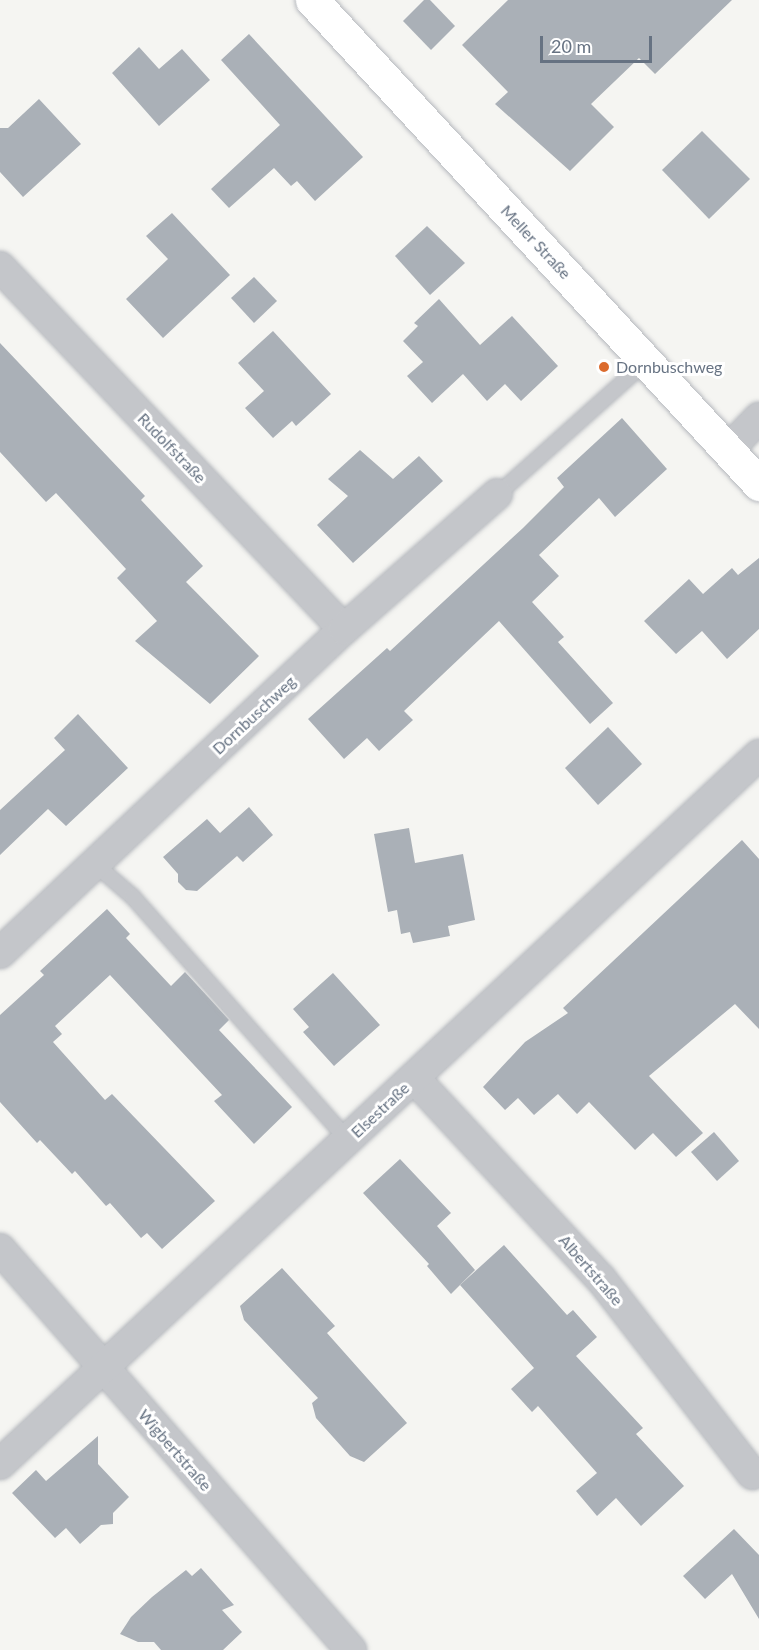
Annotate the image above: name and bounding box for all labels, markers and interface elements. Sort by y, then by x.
scale bar [543,24,656,62]
text: 20 m [551,35,591,57]
street label: Meller Straße [497,201,575,283]
place label: Dornbuschweg [616,357,722,377]
marker: Dornbuschweg [597,360,611,374]
street label: Rudolfstraße [134,409,210,487]
street label: Dornbuschweg [209,672,299,758]
street label: Elsestraße [347,1078,413,1142]
street label: Albertstraße [555,1231,627,1309]
street label: Wigbertstraße [134,1405,216,1495]

